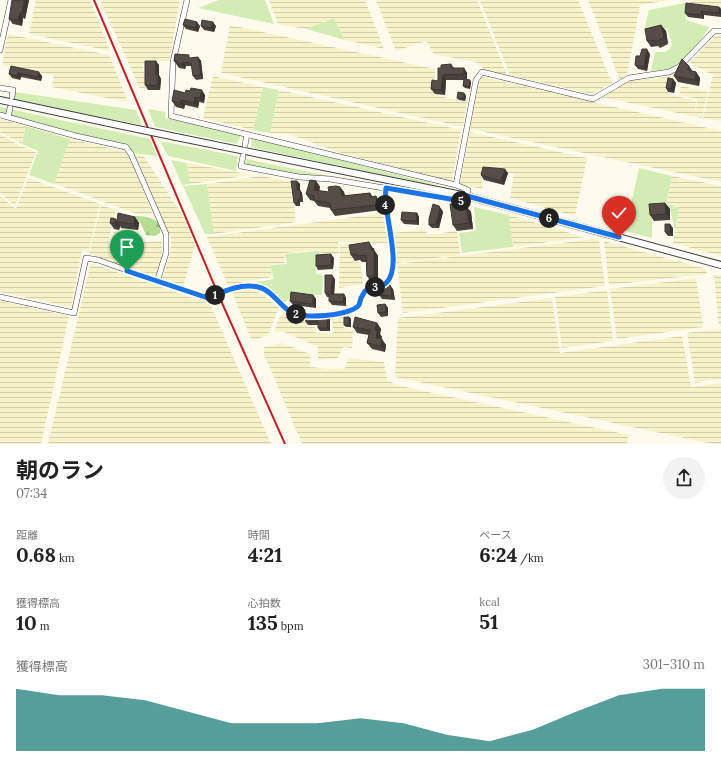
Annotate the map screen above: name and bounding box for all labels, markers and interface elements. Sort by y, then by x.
pin: 5 [451,191,471,211]
text: 5 [458,194,464,208]
pin: 4 [375,195,395,215]
pin [602,196,636,237]
text: 4 [382,198,388,212]
icon: check [608,202,630,224]
pin: 6 [539,208,559,228]
text: 6 [546,211,552,225]
pin [110,230,144,271]
icon: arrive [116,236,138,258]
pin: 3 [365,277,385,297]
text: 3 [372,280,378,294]
pin: 1 [205,285,225,305]
text: 1 [213,288,217,302]
pin: 2 [286,304,306,324]
text: 2 [293,307,299,321]
text: 朝のラン [16,456,104,484]
button: share [663,457,705,499]
text: 07:34 [16,485,47,502]
text: 距離 [16,528,38,542]
text: 時間 [248,528,270,542]
text: ペース [479,528,512,542]
text: 0.68 [16,542,56,567]
text: 4:21 [248,542,282,567]
text: 6:24 [479,542,517,567]
text: km [56,551,75,565]
text: /km [517,551,544,565]
text: kcal [479,595,500,609]
text: 獲得標高 [16,596,60,610]
text: 心拍数 [248,596,281,610]
text: 51 [479,609,498,634]
text: 10 [16,610,37,635]
text: 135 [248,610,278,635]
text: m [37,619,50,633]
text: bpm [278,619,303,633]
text: 301–310 m [643,656,705,673]
text: 獲得標高 [16,658,68,675]

